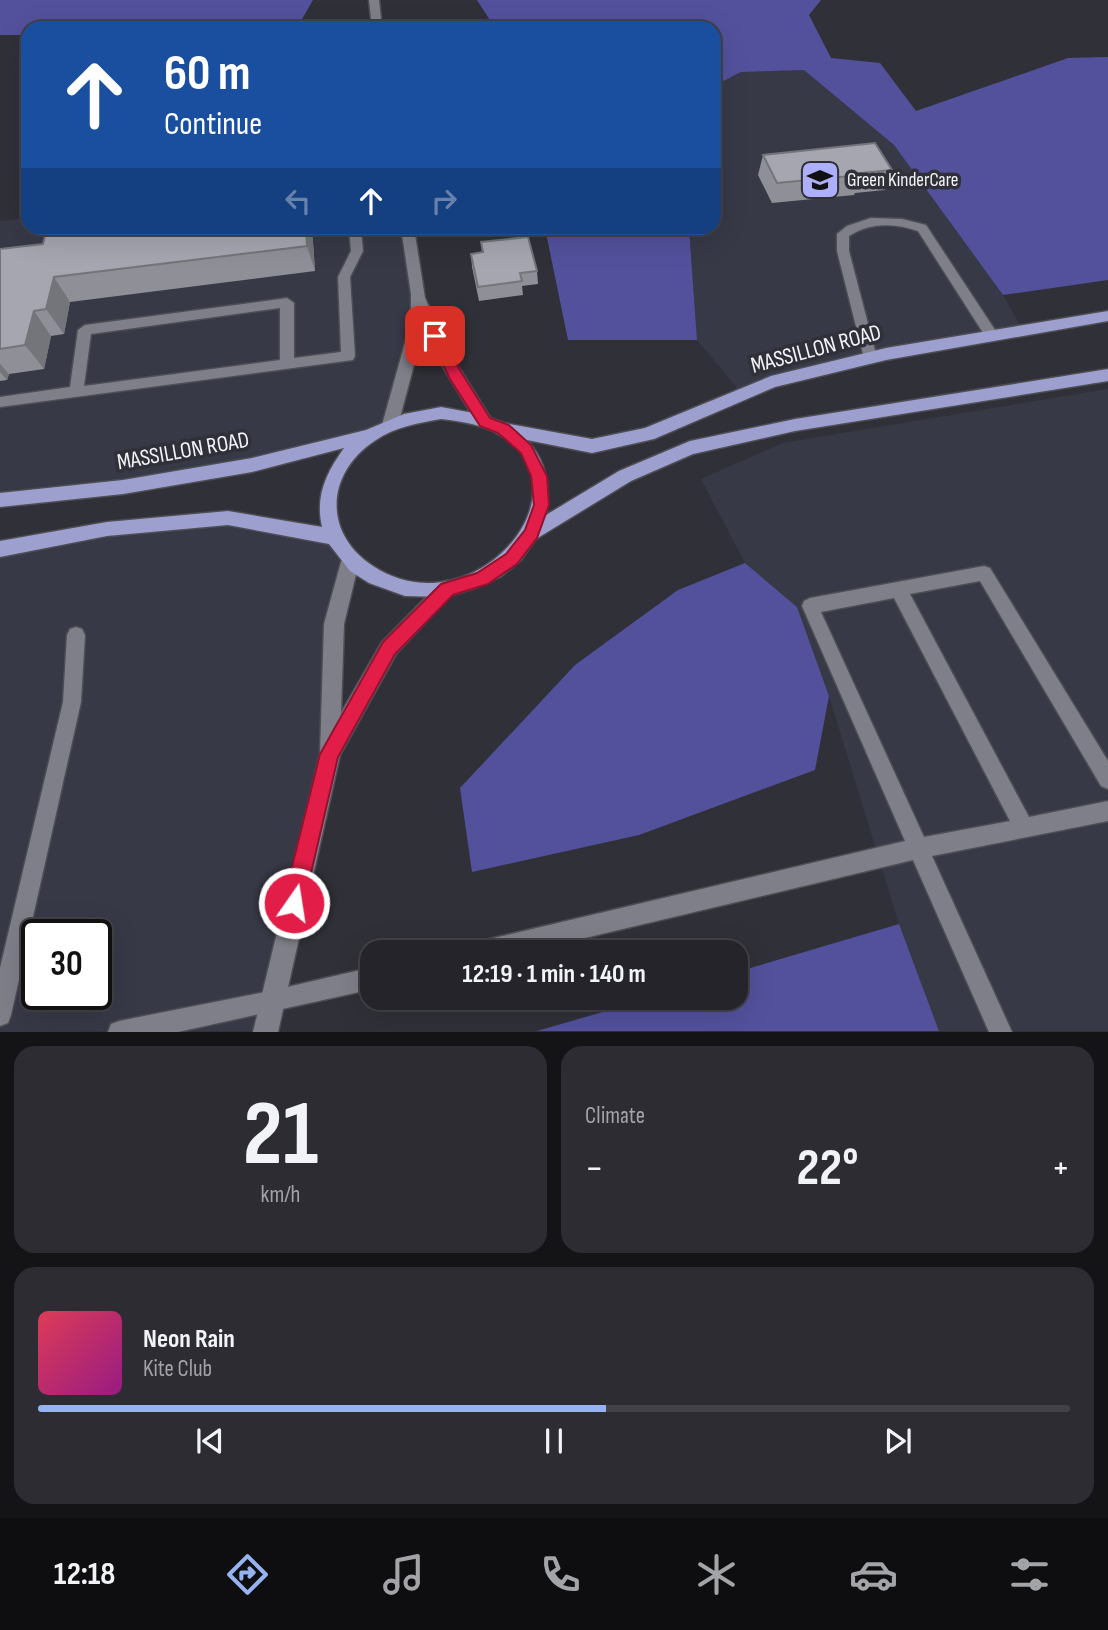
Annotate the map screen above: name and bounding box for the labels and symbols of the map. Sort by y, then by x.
school or university icon: Green KinderCare [799,159,841,201]
place label: Green KinderCare [847,169,958,192]
pin [405,306,465,366]
street label: MASSILLON ROAD [748,318,884,380]
street label: MASSILLON ROAD [115,426,251,476]
position arrow [257,866,331,940]
speed limit sign: 30 [21,919,112,1010]

